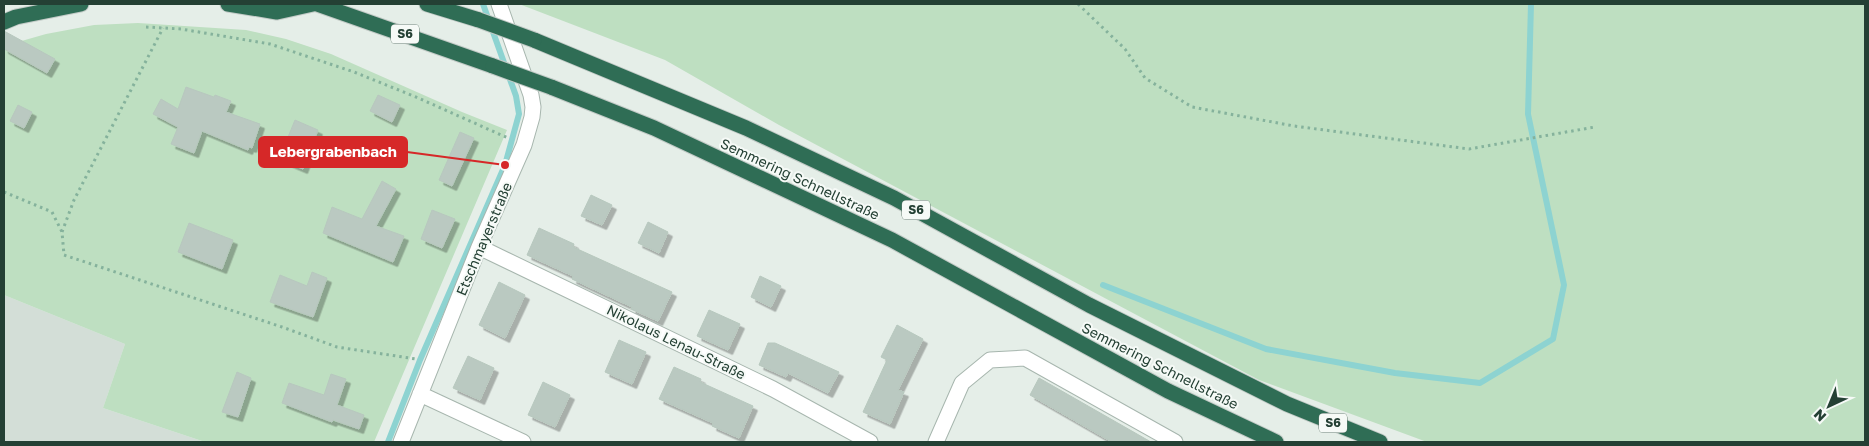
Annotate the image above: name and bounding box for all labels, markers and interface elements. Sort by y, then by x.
road number: S6 [391,24,419,44]
street label: Semmering Schnellstraße [718,134,882,223]
callout: Lebergrabenbach [259,137,407,167]
text: Lebergrabenbach [269,142,397,160]
street label: Etschmayerstraße [452,180,515,298]
road number: S6 [902,200,930,220]
street label: Nikolaus Lenau-Straße [604,301,748,383]
street label: Semmering Schnellstraße [1079,319,1241,412]
north arrow [1804,381,1854,431]
text: N [1810,406,1829,426]
road number: S6 [1319,413,1347,432]

